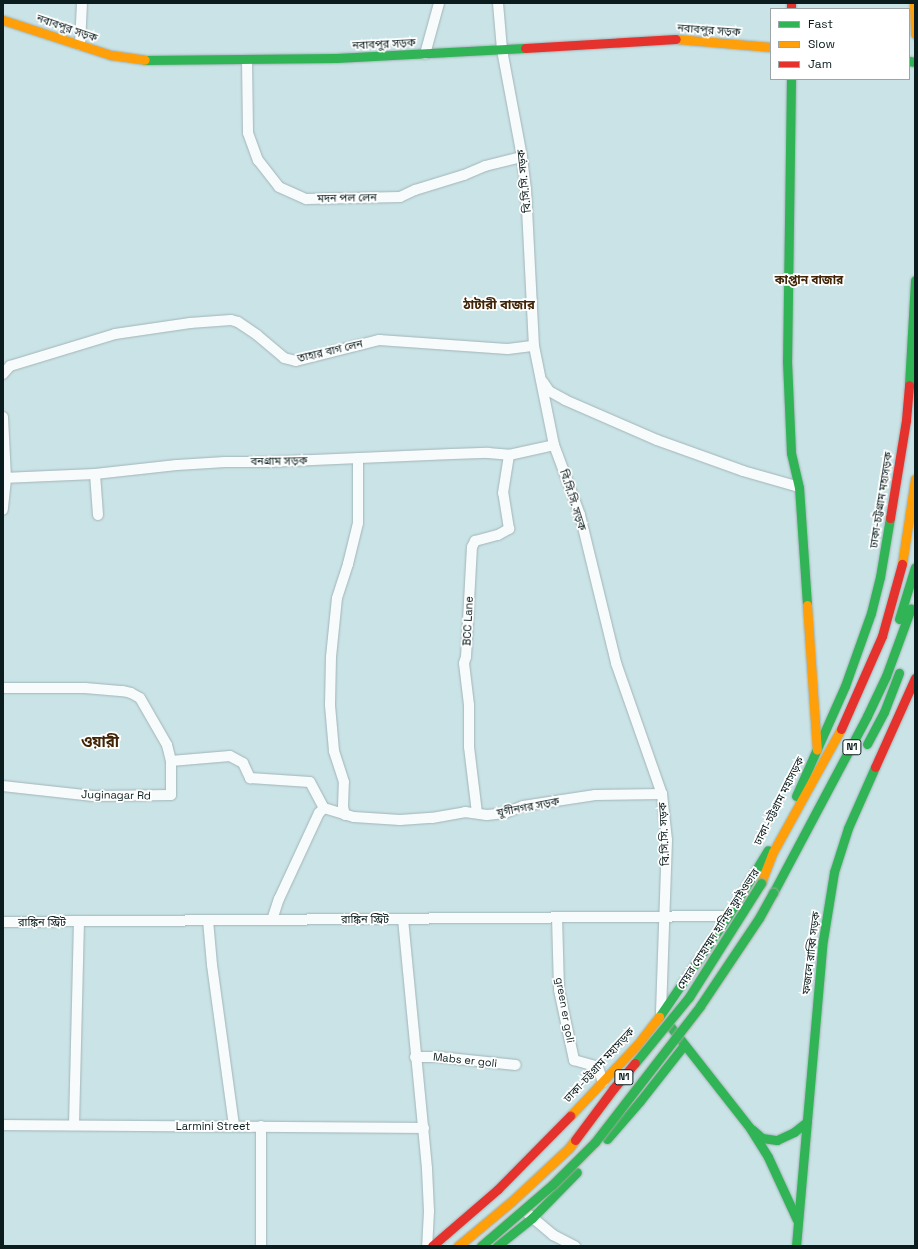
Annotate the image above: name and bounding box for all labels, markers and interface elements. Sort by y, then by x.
legend [770,8,910,80]
street label: নবাবপুর সড়ক [35,11,99,45]
text: Fast [808,16,833,32]
street label: নবাবপুর সড়ক [677,21,741,39]
street label: নবাবপুর সড়ক [352,36,416,52]
text: Slow [808,36,835,52]
text: Jam [808,56,832,72]
street label: বি.সি.সি. সড়ক [514,149,534,213]
street label: মদন পল লেন [317,191,377,205]
district label: কাপ্তান বাজার [775,274,843,288]
district label: ঠাটারী বাজার [463,297,535,313]
street label: তাহার বাগ লেন [296,337,364,365]
street label: ঢাকা-চট্টগ্রাম মহাসড়ক [867,451,895,549]
street label: বনগ্রাম সড়ক [250,454,308,468]
street label: বি.সি.সি. সড়ক [557,468,589,532]
street label: BCC Lane [460,596,476,646]
district label: ওয়ারী [81,733,119,751]
road number: N1 [842,739,862,755]
street label: ঢাকা-চট্টগ্রাম মহাসড়ক [751,755,807,847]
street label: Juginagar Rd [81,788,151,802]
street label: যুগীনগর সড়ক [496,794,560,820]
street label: বি.সি.সি. সড়ক [656,802,672,866]
street label: মেয়র মোহাম্মদ হানিফ ফ্লাইওভার [674,866,762,992]
street label: ফজলে রাব্বি সড়ক [799,911,823,995]
street label: রাঙ্কিন স্ট্রিট [341,912,389,926]
street label: রাঙ্কিন স্ট্রিট [18,915,66,929]
street label: green er goli [553,976,577,1044]
street label: ঢাকা-চট্টগ্রাম মহাসড়ক [561,1025,637,1105]
street label: Mabs er goli [432,1050,498,1070]
road number: N1 [614,1069,634,1085]
street label: Larmini Street [176,1119,250,1133]

